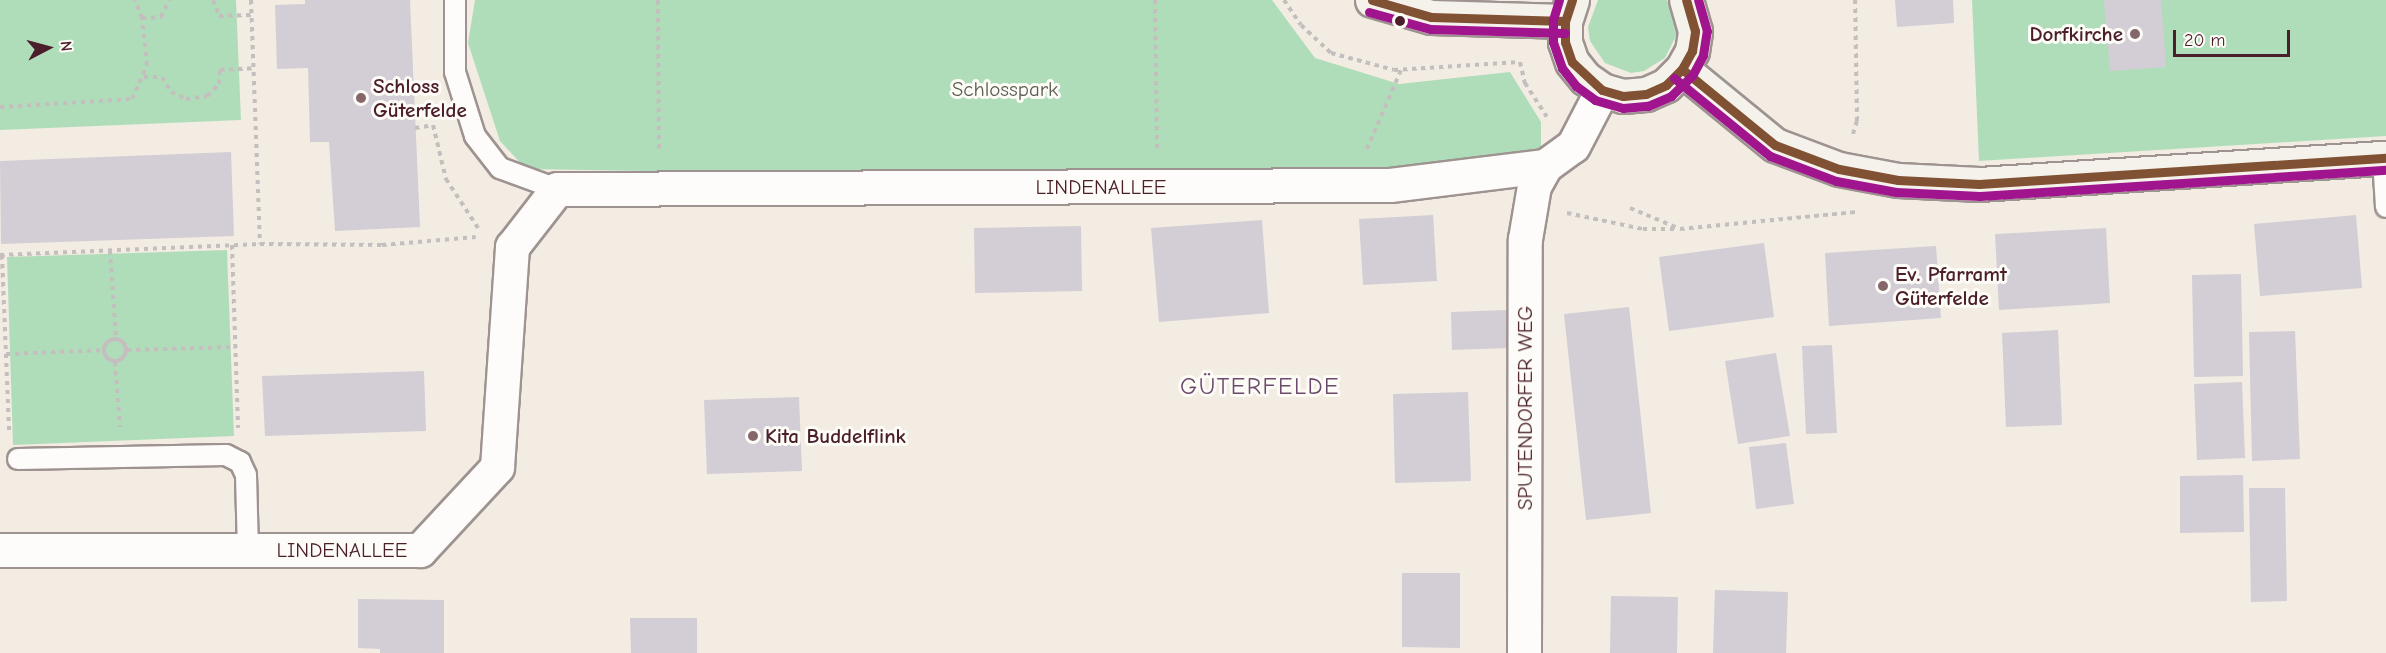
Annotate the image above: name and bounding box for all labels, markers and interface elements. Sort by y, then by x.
unlabelled marker [1394,15,1406,27]
north arrow [18,18,78,78]
scale bar [2176,18,2293,56]
place label: Dorfkirche [2029,21,2123,47]
marker: Dorfkirche [2128,27,2142,41]
text: 20 m [2184,30,2225,51]
text: N [56,40,75,52]
place label: Schloss Güterfelde [373,73,467,123]
park label: Schlosspark [952,76,1058,102]
marker: Schloss Güterfelde [354,91,368,105]
street label: LINDENALLEE [1036,174,1166,200]
place label: Ev. Pfarramt Güterfelde [1895,261,2007,311]
marker: Ev. Pfarramt Güterfelde [1876,279,1890,293]
street label: SPUTENDORFER WEG [1512,306,1538,510]
district label: GÜTERFELDE [1180,373,1340,401]
place label: Kita Buddelflink [765,423,906,449]
marker: Kita Buddelflink [746,429,760,443]
street label: LINDENALLEE [277,537,407,563]

